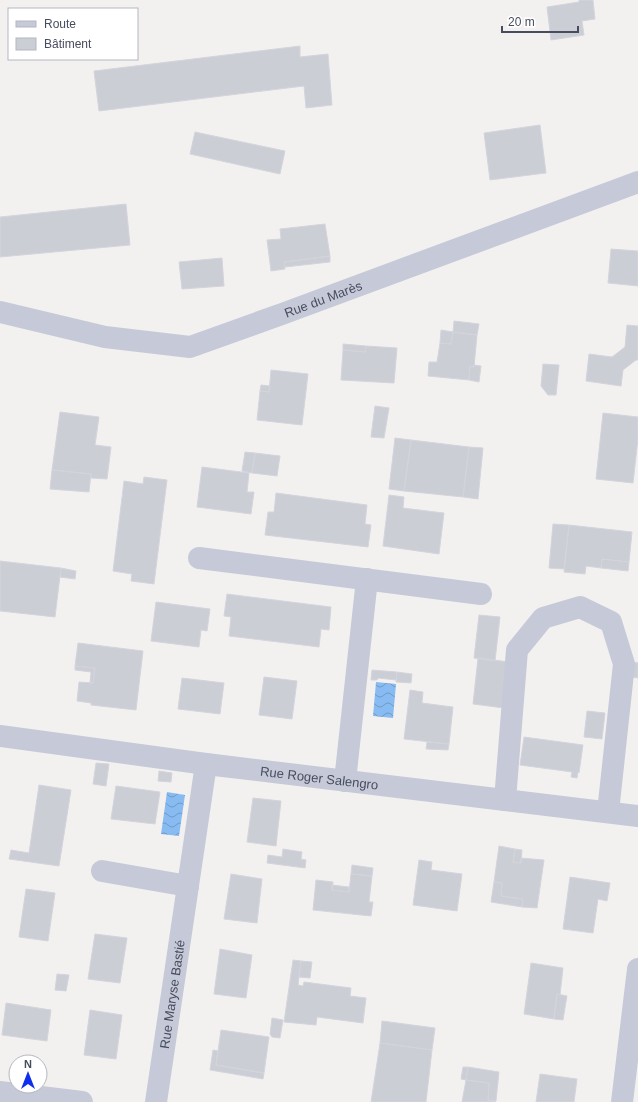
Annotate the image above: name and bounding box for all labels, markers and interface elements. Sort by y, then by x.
legend [8,8,138,60]
scale bar [502,8,578,34]
text: 20 m [508,15,535,29]
text: Route [44,17,76,31]
text: Bâtiment [44,37,92,51]
street label: Rue du Marès [282,277,364,320]
street label: Rue Roger Salengro [260,763,379,792]
street label: Rue Maryse Bastié [156,939,187,1050]
north arrow [8,1054,48,1094]
text: N [24,1058,32,1070]

